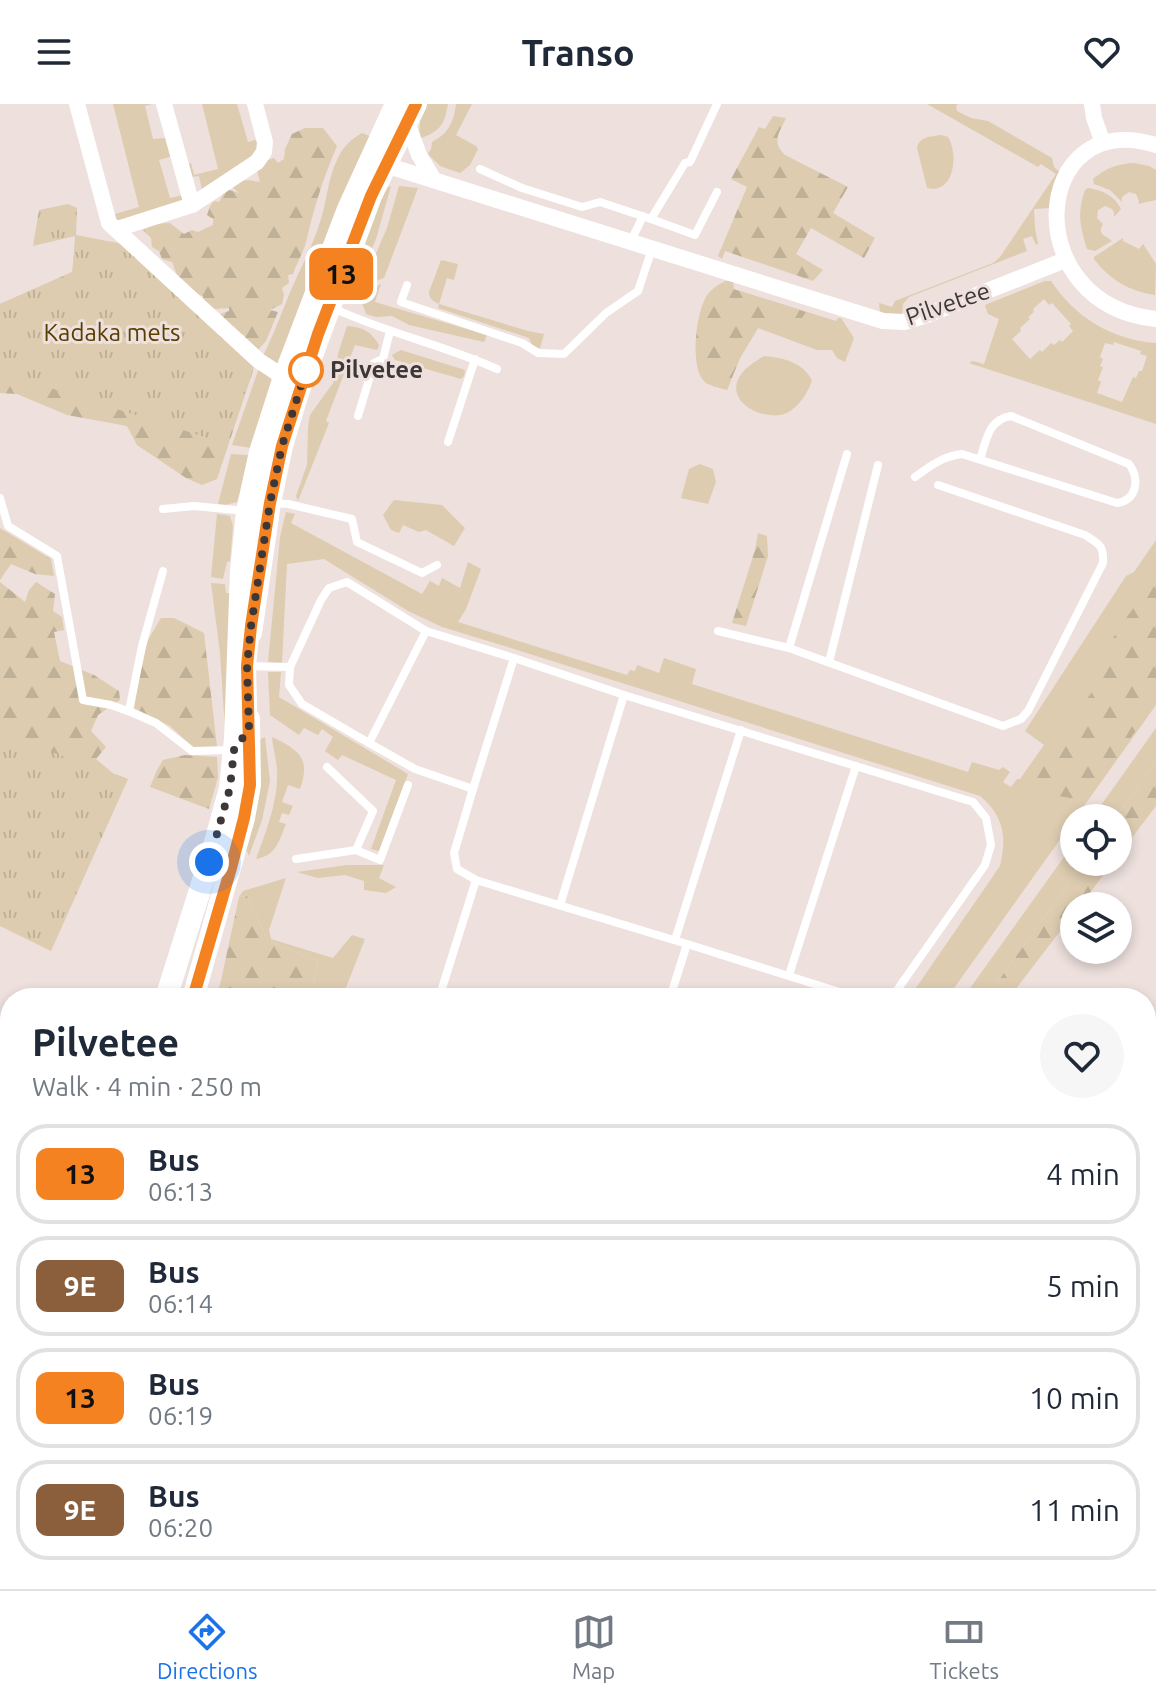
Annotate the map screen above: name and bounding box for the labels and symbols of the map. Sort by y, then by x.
line badge: 13 [305,248,377,300]
street label: Pilvetee [902,277,993,330]
park label: Kadaka mets [43,319,181,346]
marker: Pilvetee [289,353,323,387]
place label: Pilvetee [330,356,423,383]
your location [189,842,229,882]

